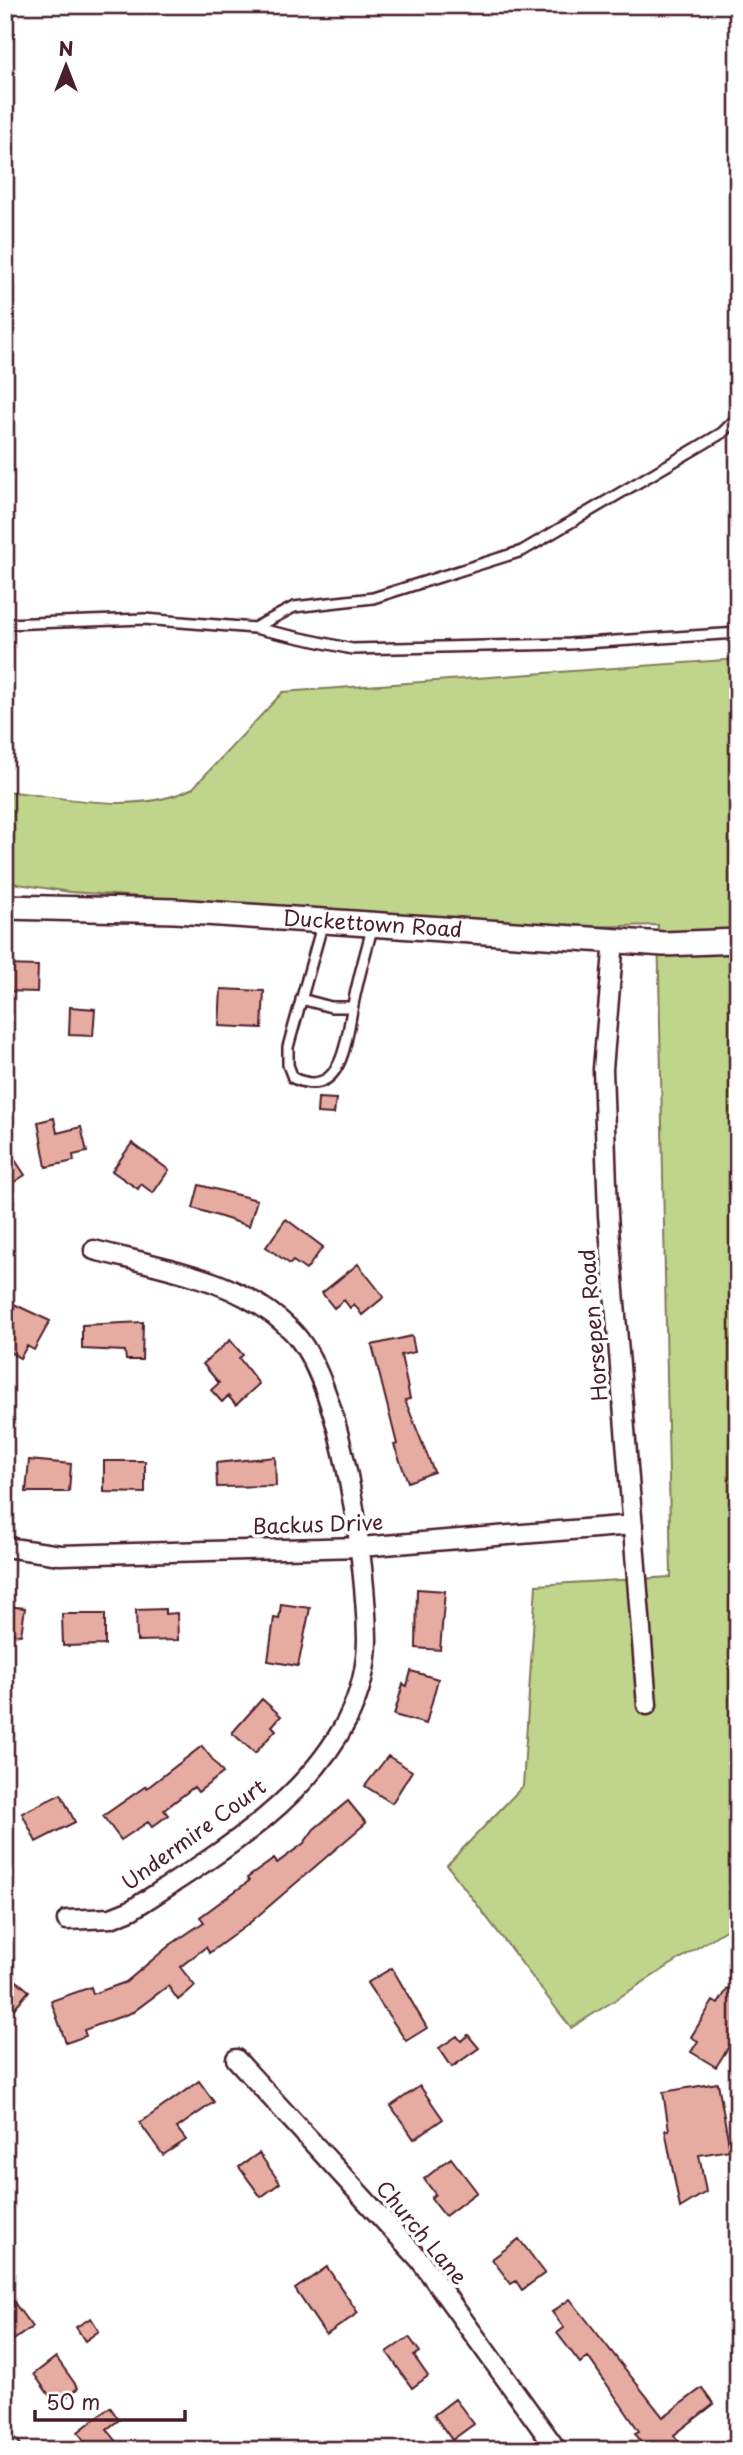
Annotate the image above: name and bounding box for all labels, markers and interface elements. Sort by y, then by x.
north arrow [32,32,102,102]
text: N [58,34,74,62]
street label: Duckettown Road [282,900,464,944]
street label: Horsepen Road [569,1248,615,1403]
street label: Backus Drive [252,1505,384,1541]
street label: Undermire Court [114,1770,272,1897]
street label: Church Lane [369,2172,476,2291]
scale bar [35,2378,186,2422]
text: 50 m [46,2385,100,2417]

